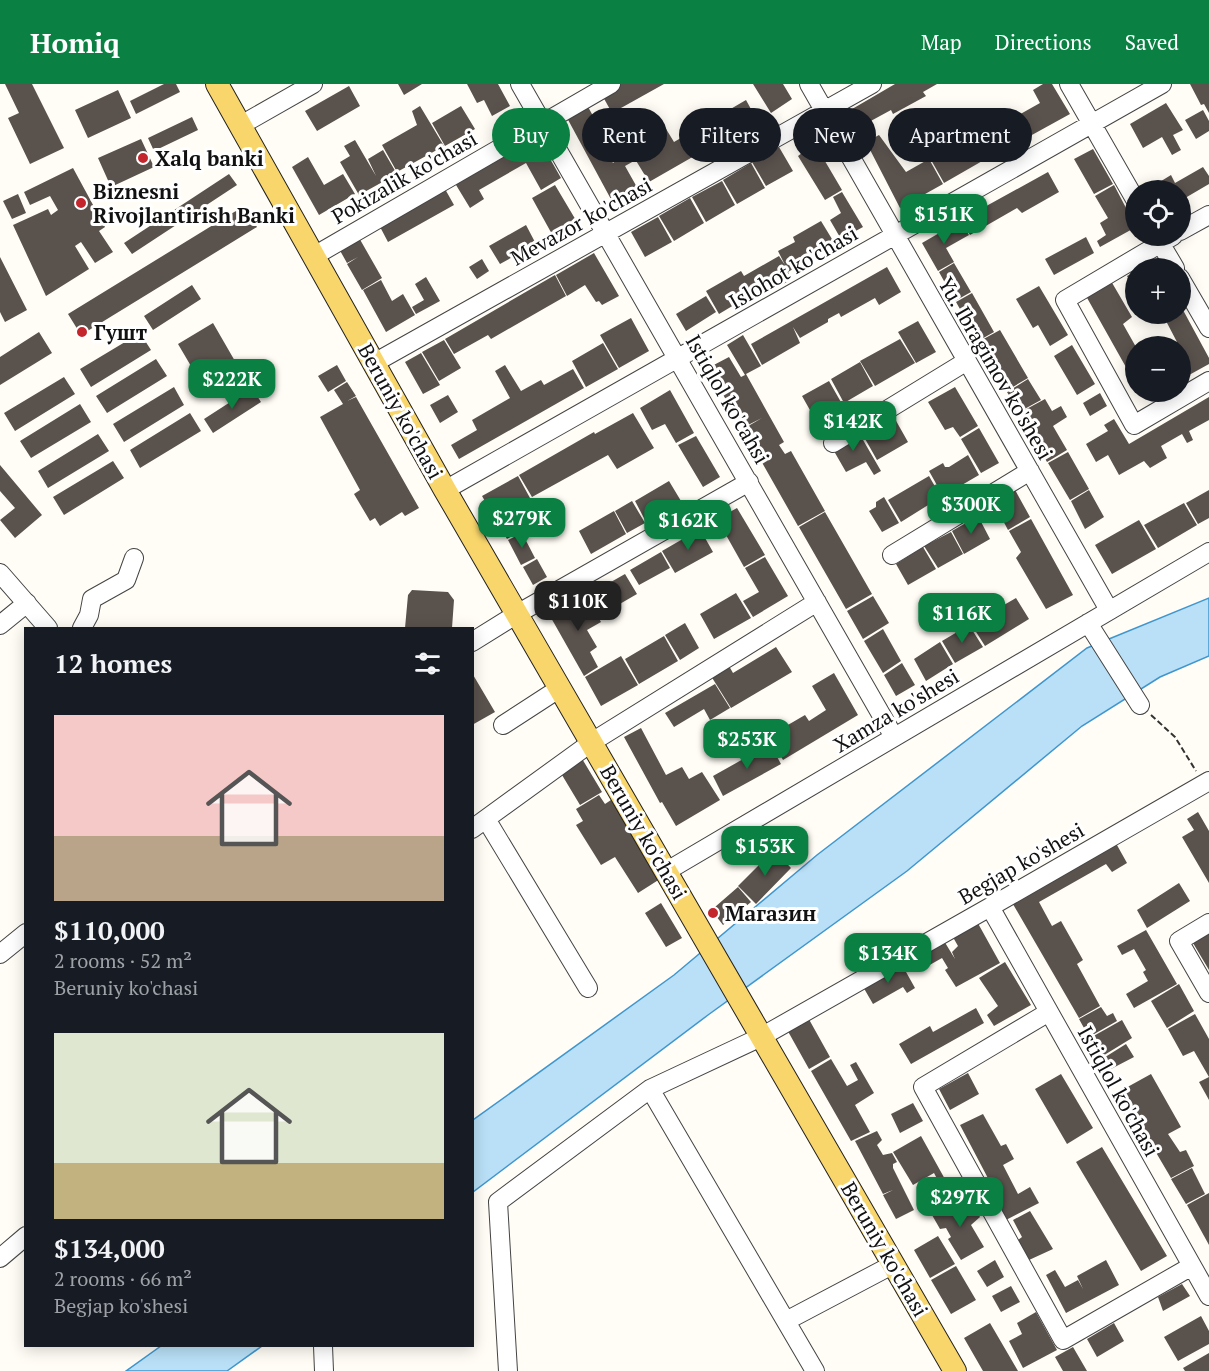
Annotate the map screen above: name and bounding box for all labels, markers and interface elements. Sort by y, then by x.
text: Homiq [30,24,120,61]
text: Map [921,28,962,56]
text: Directions [995,28,1092,56]
text: Saved [1125,28,1179,56]
chip: Buy [492,108,570,162]
chip: Rent [582,108,667,162]
chip: Filters [679,108,781,162]
chip: New [793,108,876,162]
chip: Apartment [888,108,1032,162]
street label: Pokizalik ko'chasi [326,124,482,230]
place label: Xalq banki [155,144,264,172]
marker: Xalq banki [136,151,150,165]
street label: Mevazor ko'chasi [505,171,657,271]
place label: Biznesni Rivojlantirish Banki [93,177,295,229]
map controls [1125,180,1191,402]
button: locate [1125,180,1191,246]
pin: $151K [902,194,986,245]
marker: Biznesni Rivojlantirish Banki [74,196,88,210]
text: $151K [914,200,974,227]
street label: Islohot ko'chasi [723,219,863,315]
button: + [1125,258,1191,324]
street label: Yu. Ibragimov ko'shesi [932,271,1060,465]
place label: Гушт [94,318,148,346]
marker: Гушт [75,325,89,339]
street label: Istiqlol ko'cahsi [680,329,776,469]
button: − [1125,336,1191,402]
street label: Beruniy ko'chasi [352,338,450,484]
pin: $222K [190,359,274,410]
text: $222K [202,365,262,392]
pin: $142K [811,401,895,452]
text: $142K [823,407,883,434]
pin: $300K [929,484,1013,535]
text: $300K [941,490,1001,517]
pin: $279K [480,498,564,549]
pin: $162K [646,500,730,551]
text: $279K [492,504,552,531]
text: $162K [658,506,718,533]
pin: $110K [536,581,620,632]
text: $110K [548,587,608,614]
pin: $116K [920,593,1004,644]
text: $116K [932,599,992,626]
text: 12 homes [54,646,172,680]
icon: filters [411,647,444,680]
street label: Xamza ko'shesi [828,662,964,758]
pin: $253K [705,719,789,770]
text: $253K [717,725,777,752]
icon: home [195,754,303,862]
street label: Beruniy ko'chasi [594,759,694,905]
street label: Begjap ko'shesi [953,816,1089,910]
pin: $153K [723,826,807,877]
text: $153K [735,832,795,859]
place label: Магазин [725,899,816,927]
marker: Магазин [706,906,720,920]
text: $110,000 [54,913,165,947]
pin: $134K [846,933,930,984]
text: $134K [858,939,918,966]
text: 2 rooms · 52 m² [54,947,192,974]
text: Beruniy ko'chasi [54,974,198,1001]
street label: Istiqlol ko'chasi [1072,1021,1166,1161]
icon: home [195,1072,303,1180]
street label: Beruniy ko'chasi [835,1176,935,1322]
pin: $297K [918,1177,1002,1228]
text: $297K [930,1183,990,1210]
text: $134,000 [54,1231,165,1265]
text: 2 rooms · 66 m² [54,1265,192,1292]
text: Begjap ko'shesi [54,1292,188,1319]

